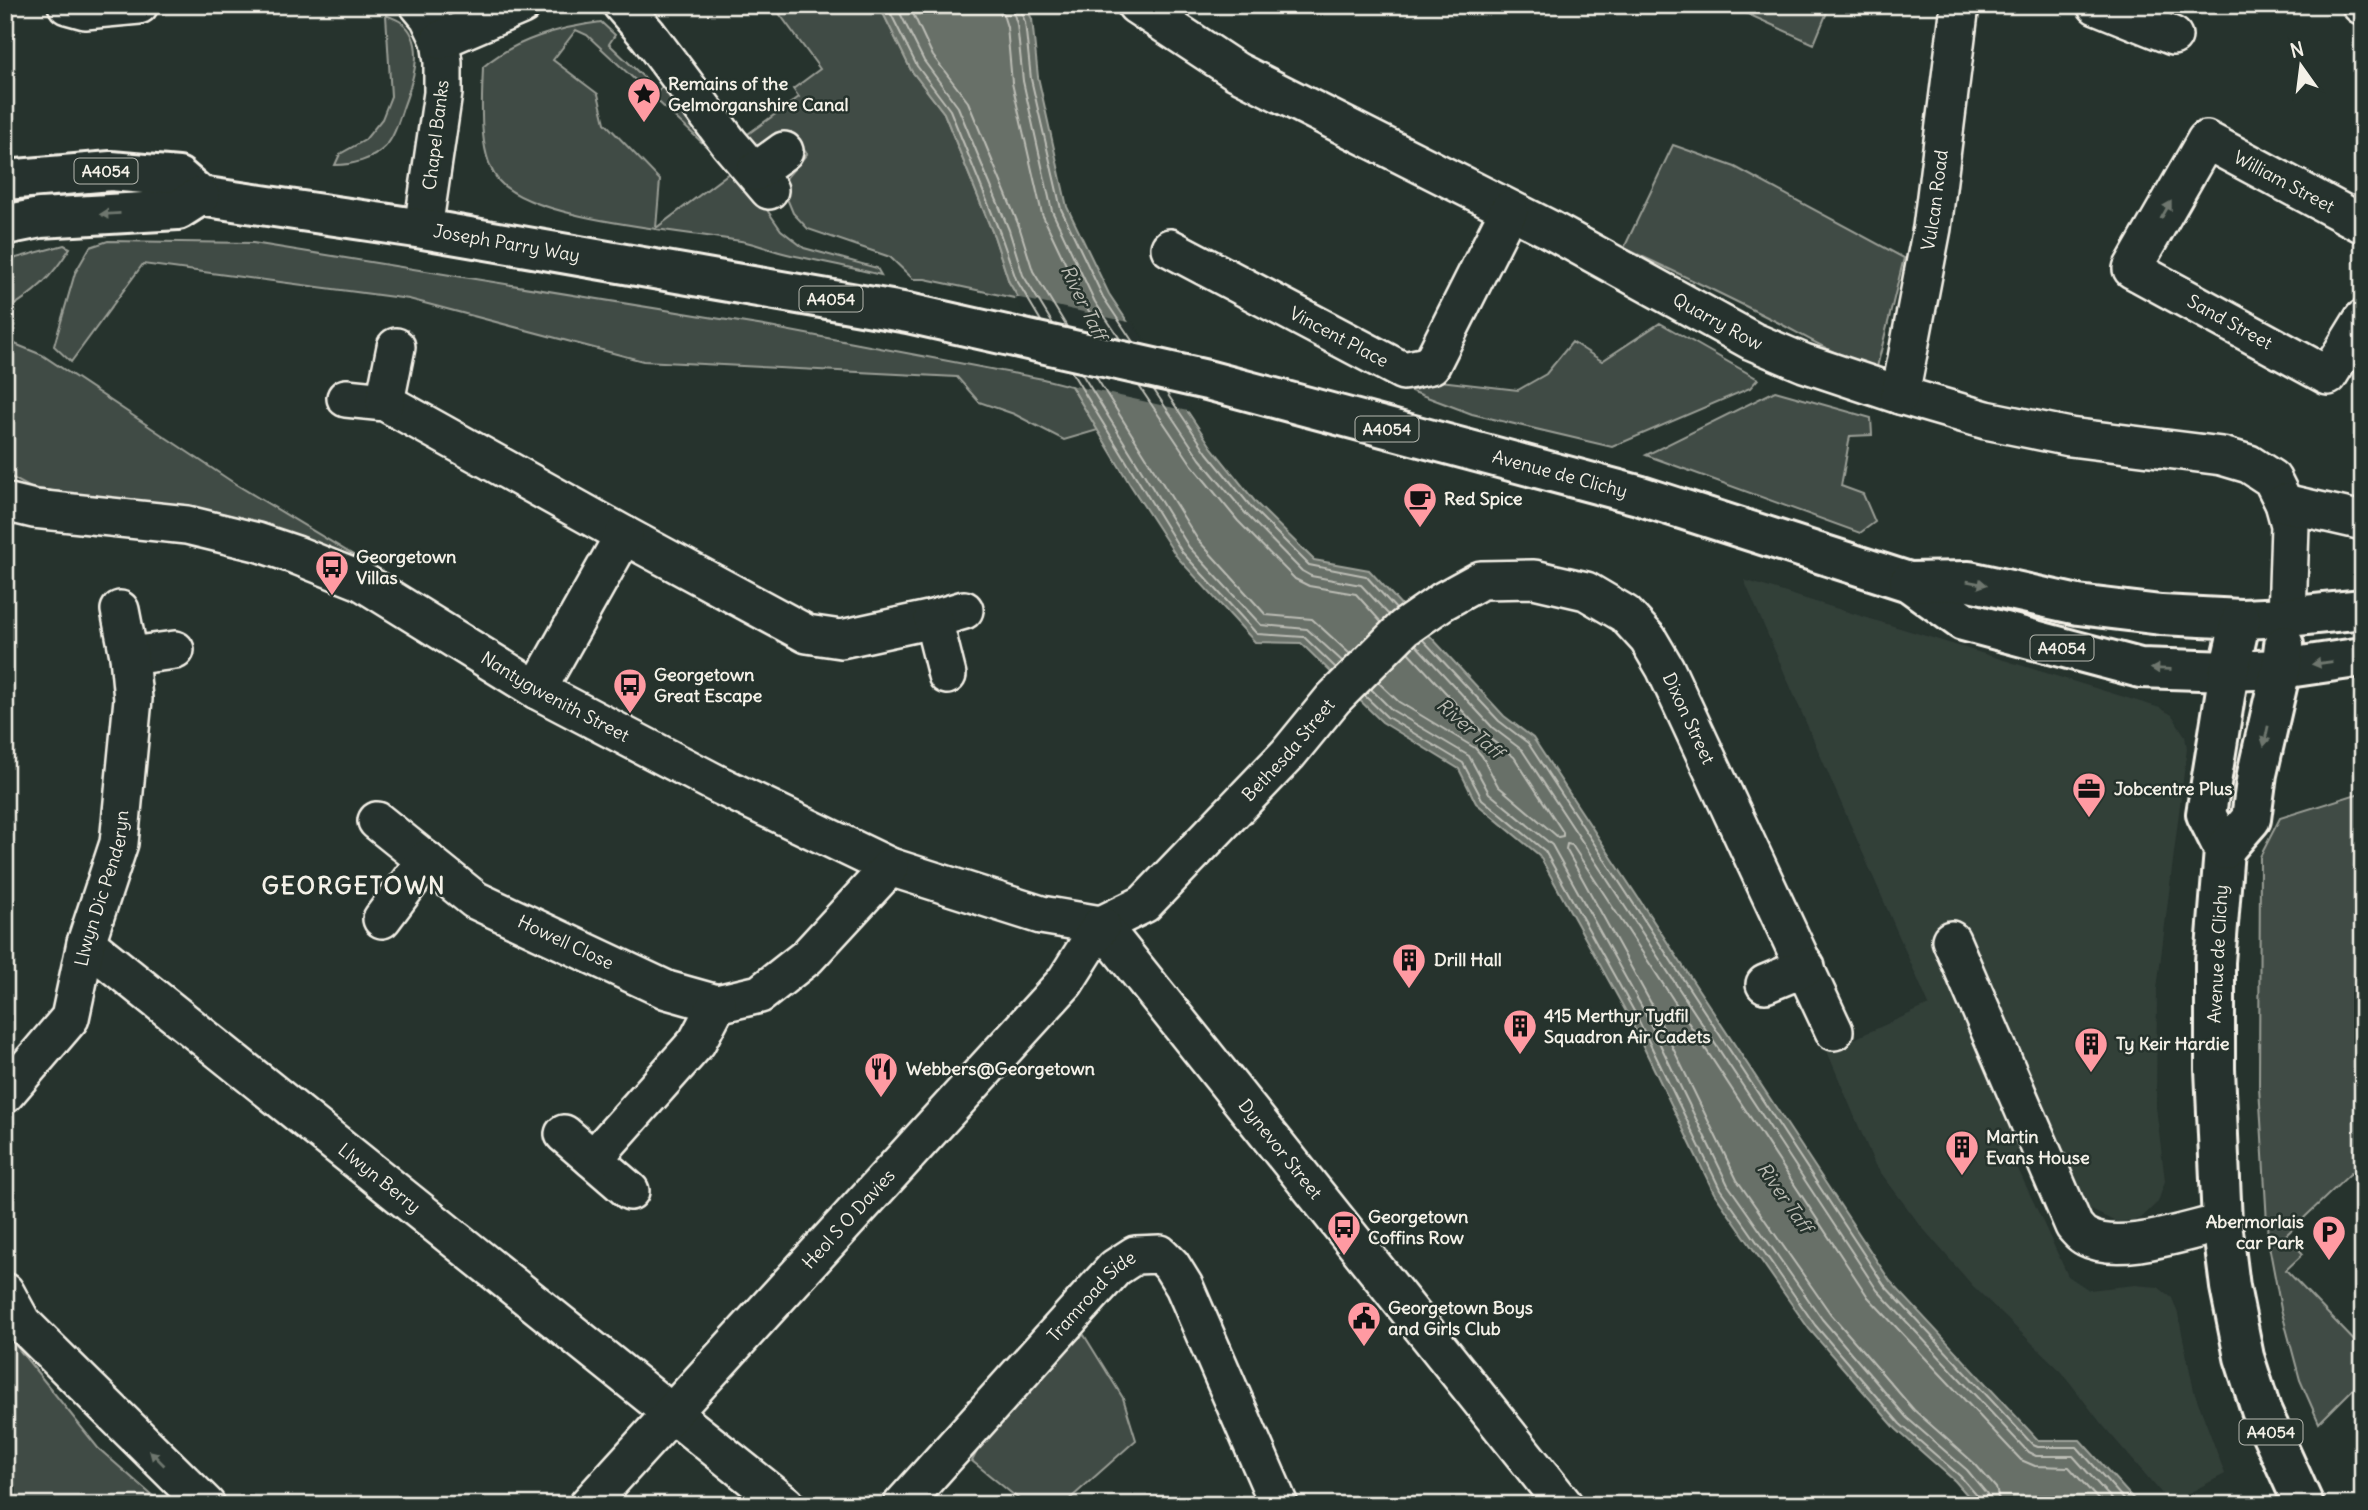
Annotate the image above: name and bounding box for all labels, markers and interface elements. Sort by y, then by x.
north arrow [2266,32,2336,102]
text: N [2288,36,2306,63]
place label: Remains of the Gelmorganshire Canal [668,72,849,116]
place icon: Remains of the Gelmorganshire Canal [625,75,663,124]
street label: Chapel Banks [417,79,454,191]
street label: William Street [2230,145,2339,218]
street label: Vulcan Road [1916,148,1953,252]
road number: A4054 [74,158,138,183]
one-way arrow [2160,200,2172,219]
one-way arrow [98,209,120,220]
street label: Joseph Parry Way [432,219,582,267]
water label: River Taff [1056,261,1114,347]
road number: A4054 [800,286,862,312]
street label: Quarry Row [1669,288,1766,355]
street label: Sand Street [2183,289,2276,354]
street label: Vincent Place [1286,301,1393,372]
road number: A4054 [1356,416,1418,442]
street label: Avenue de Clichy [1490,445,1630,503]
cafe icon: Red Spice [1401,480,1439,529]
place label: Red Spice [1444,487,1523,510]
place label: Georgetown Villas [356,545,457,589]
bus stop icon: Georgetown Villas [313,548,351,597]
one-way arrow [1966,578,1988,589]
road number: A4054 [2030,636,2094,660]
street label: Nantygwenith Street [477,646,633,747]
one-way arrow [2311,658,2333,669]
place label: Georgetown Great Escape [654,663,762,707]
one-way arrow [2150,663,2172,674]
bus stop icon: Georgetown Great Escape [611,666,649,715]
street label: Dixon Street [1658,669,1720,768]
water label: River Taff [1432,693,1511,766]
street label: Bethesda Street [1237,694,1339,806]
one-way arrow [2260,725,2271,747]
office icon: Jobcentre Plus [2070,770,2108,819]
place label: Jobcentre Plus [2114,777,2232,800]
street label: Llwyn Dic Penderyn [69,809,133,968]
district label: GEORGETOWN [262,870,446,900]
street label: Avenue de Clichy [2202,884,2233,1024]
street label: Howell Close [514,910,617,974]
building icon: Drill Hall [1390,941,1428,990]
place label: Drill Hall [1434,948,1502,971]
place label: 415 Merthyr Tydfil Squadron Air Cadets [1544,1004,1711,1048]
building icon: 415 Merthyr Tydfil Squadron Air Cadets [1501,1007,1539,1056]
building icon: Ty Keir Hardie [2072,1025,2110,1074]
place label: Ty Keir Hardie [2116,1032,2230,1055]
restaurant icon: Webbers@Georgetown [862,1050,900,1099]
place label: Webbers@Georgetown [906,1057,1096,1080]
street label: Dynevor Street [1233,1094,1327,1204]
place label: Martin Evans House [1986,1125,2090,1169]
building icon: Martin Evans House [1943,1128,1981,1177]
street label: Llwyn Berry [334,1138,425,1218]
water label: River Taff [1752,1157,1820,1240]
street label: Heol S O Davies [797,1164,900,1273]
place label: Georgetown Coffins Row [1368,1205,1469,1249]
bus stop icon: Georgetown Coffins Row [1325,1208,1363,1257]
place label: Abermorlais car Park [2206,1210,2304,1254]
parking icon: Abermorlais car Park [2310,1213,2348,1262]
street label: Tramroad Side [1042,1246,1140,1347]
place label: Georgetown Boys and Girls Club [1388,1296,1533,1340]
public building icon: Georgetown Boys and Girls Club [1345,1299,1383,1348]
road number: A4054 [2240,1420,2302,1444]
one-way arrow [148,1449,165,1466]

